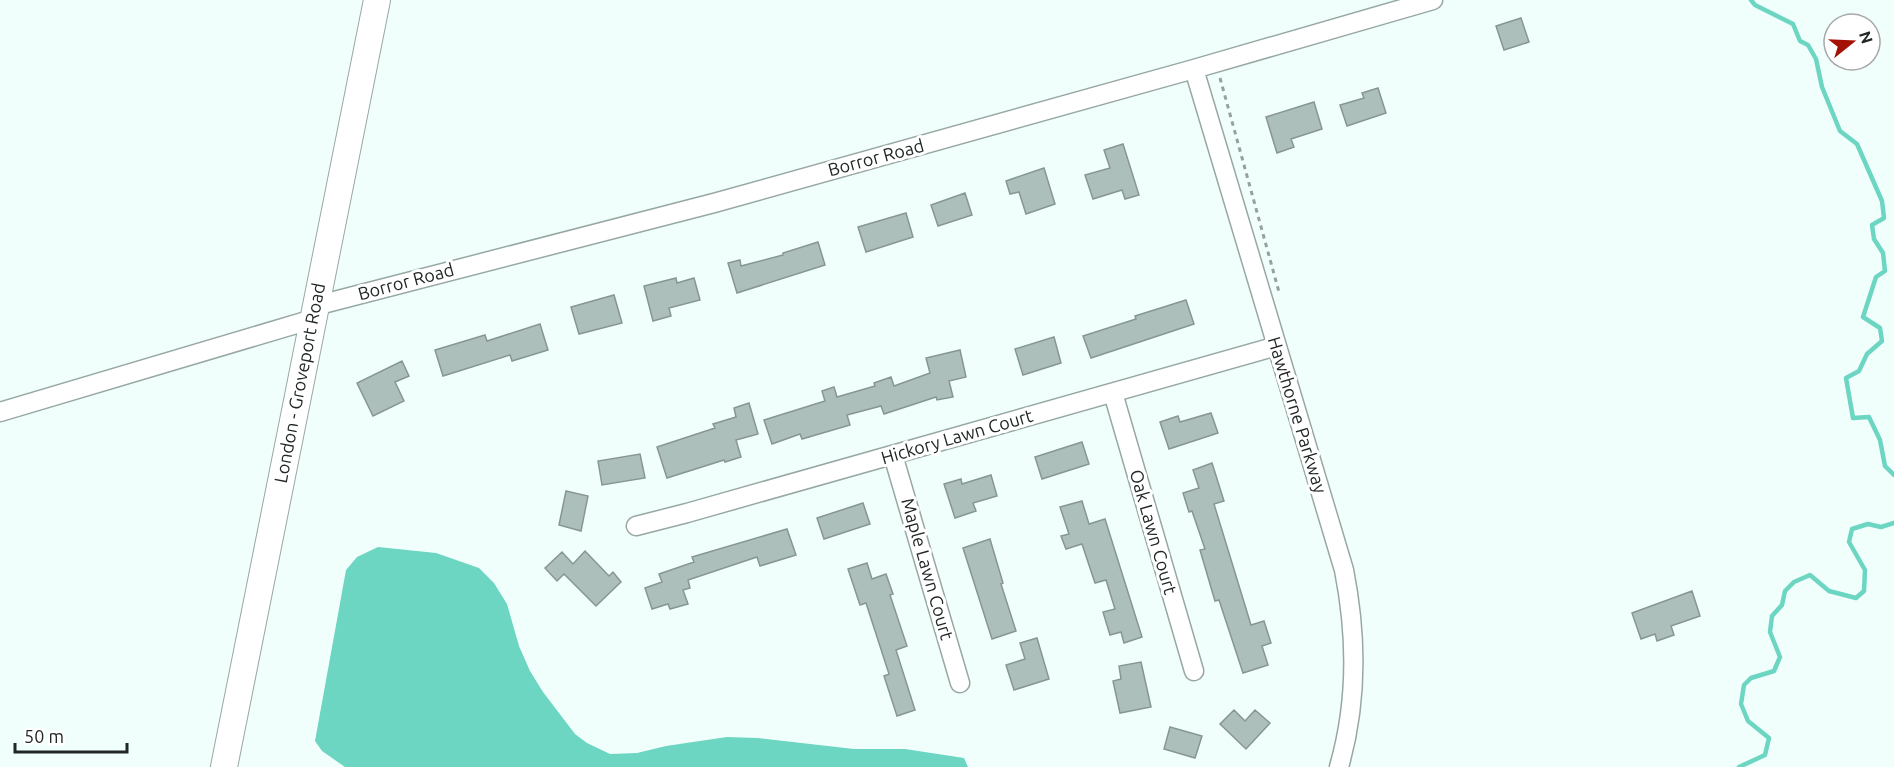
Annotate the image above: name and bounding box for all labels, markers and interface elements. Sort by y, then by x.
north arrow [1822,12,1882,72]
text: N [1856,29,1877,46]
street label: Borror Road [826,135,926,179]
street label: Borror Road [356,259,456,303]
street label: London - Groveport Road [270,281,328,484]
street label: Hawthorne Parkway [1265,334,1331,496]
street label: Hickory Lawn Court [878,405,1035,467]
street label: Oak Lawn Court [1127,467,1181,596]
street label: Maple Lawn Court [898,495,958,642]
scale bar [15,716,128,754]
text: 50 m [24,726,64,746]

